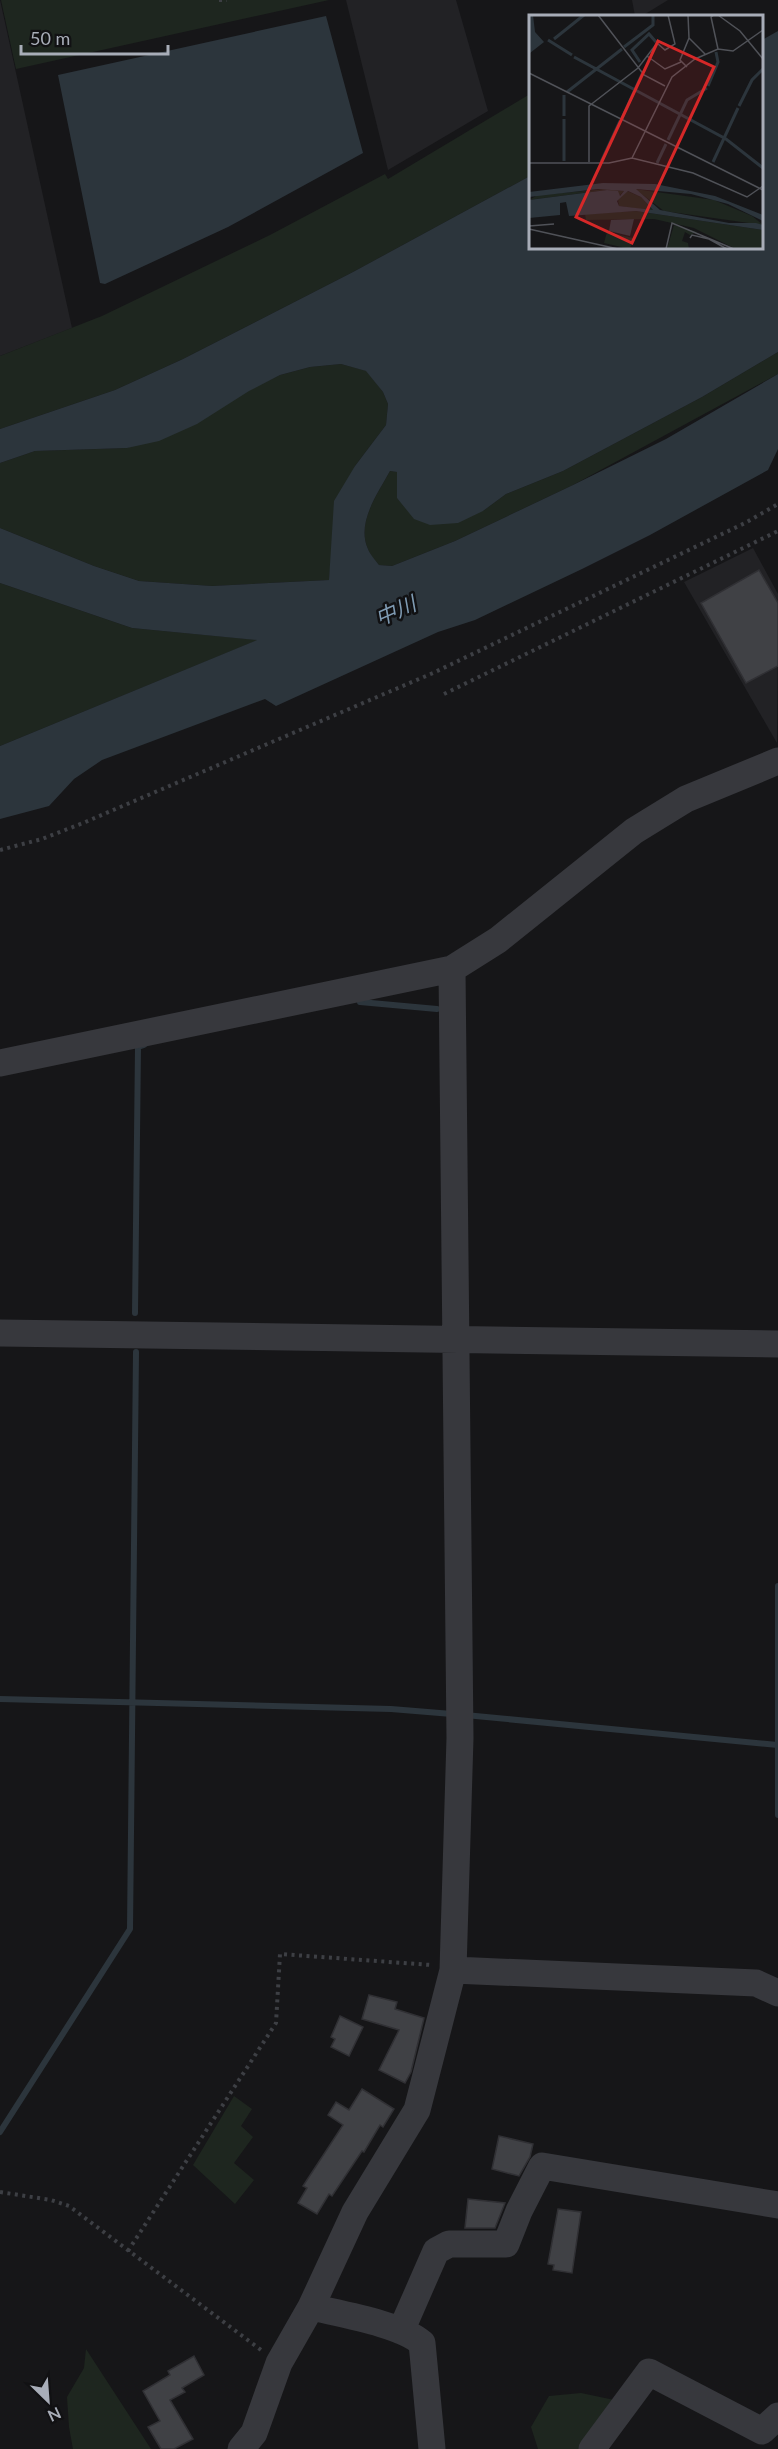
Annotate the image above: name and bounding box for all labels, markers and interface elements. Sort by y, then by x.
inset map [529,15,763,249]
scale bar [21,18,168,56]
text: 50 m [30,27,70,49]
water label: 中川 [371,589,421,630]
north arrow [18,2371,78,2431]
text: N [45,2404,64,2426]

